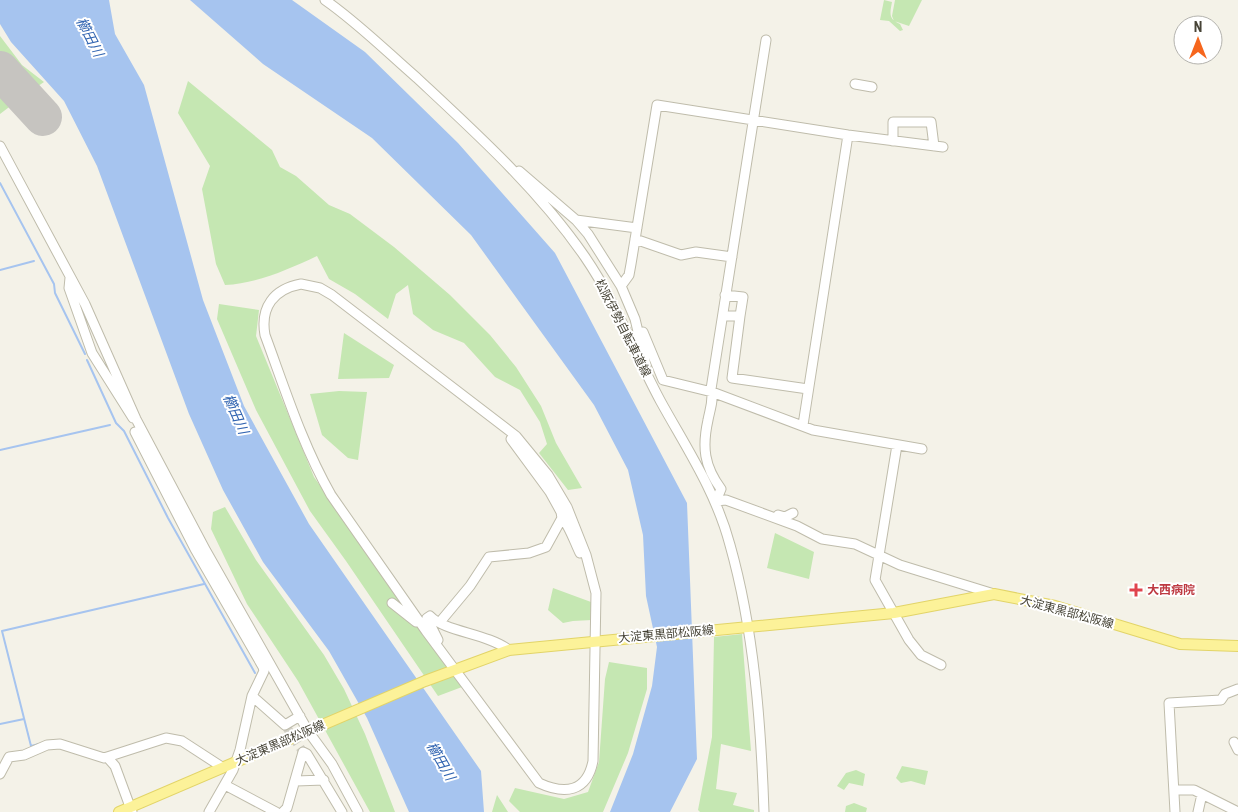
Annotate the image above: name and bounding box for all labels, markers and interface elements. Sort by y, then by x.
water label: 櫛田川 [73,15,108,61]
north arrow [1173,15,1223,65]
text: N [1194,19,1202,35]
street label: 松阪伊勢自転車道線 [592,277,654,379]
water label: 櫛田川 [220,392,253,438]
marker: 大西病院 [1129,583,1143,597]
place label: 大西病院 [1147,583,1195,597]
street label: 大淀東黒部松阪線 [1019,593,1115,631]
street label: 大淀東黒部松阪線 [618,623,714,645]
street label: 大淀東黒部松阪線 [233,718,327,768]
water label: 櫛田川 [424,739,459,785]

